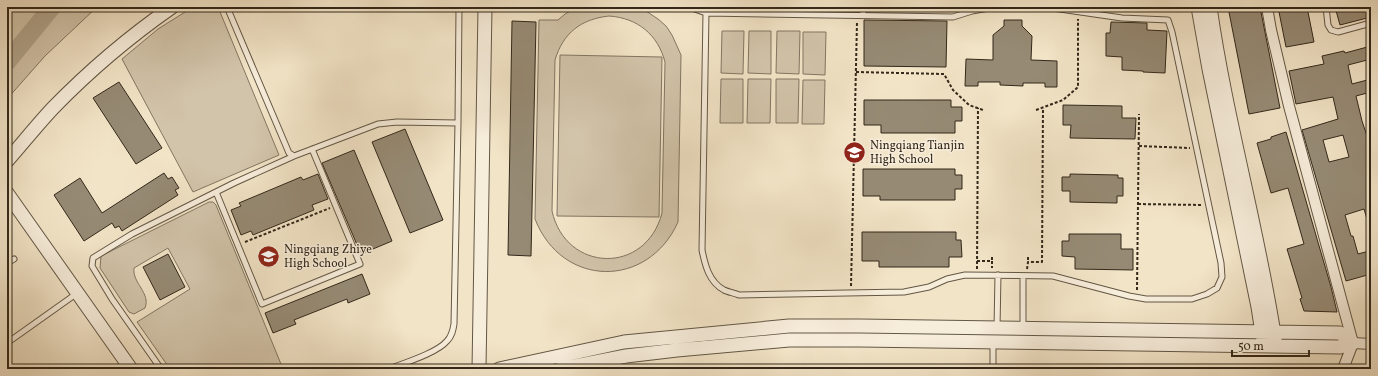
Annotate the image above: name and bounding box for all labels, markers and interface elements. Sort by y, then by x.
place label: Ningqiang Tianjin High School [870,138,965,168]
school or university icon: Ningqiang Tianjin High School [842,139,868,165]
place label: Ningqiang Zhiye High School [284,242,372,272]
school or university icon: Ningqiang Zhiye High School [255,243,281,269]
scale bar [1232,332,1309,358]
text: 50 m [1238,339,1264,355]

